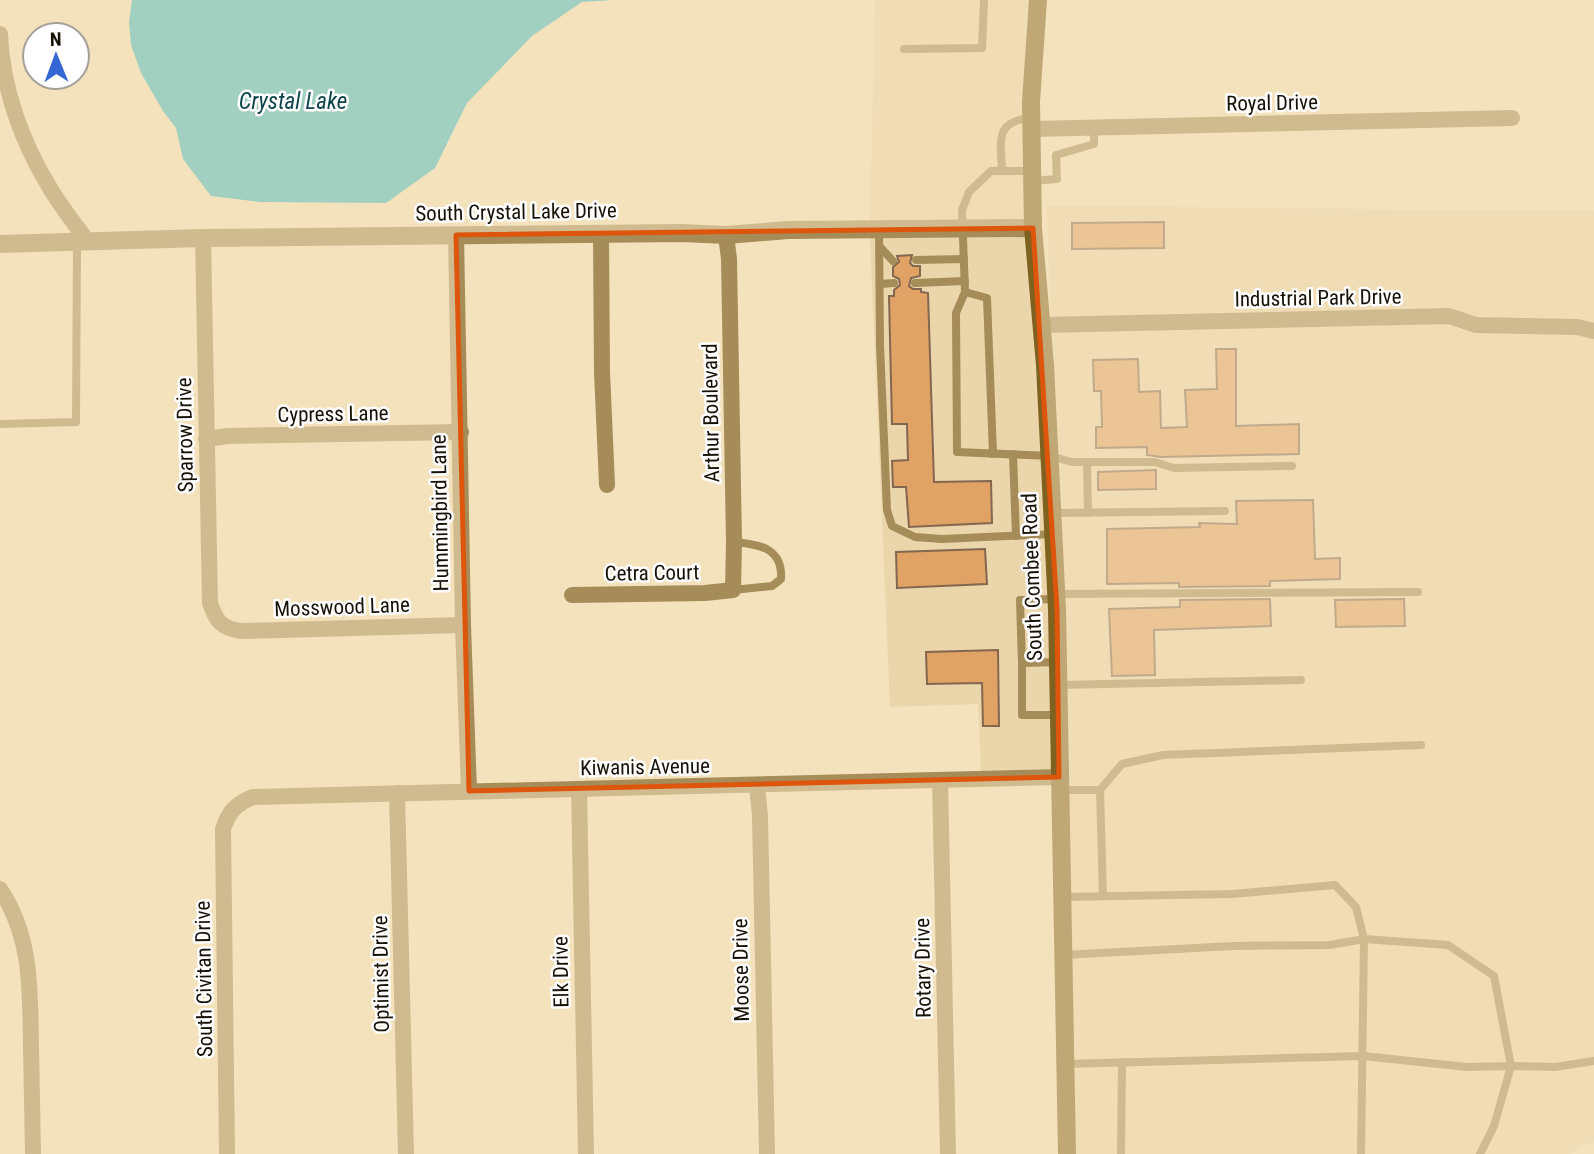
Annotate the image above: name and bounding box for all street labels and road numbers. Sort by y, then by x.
street label: Royal Drive [1226,90,1318,116]
street label: South Crystal Lake Drive [415,198,617,226]
street label: Industrial Park Drive [1234,285,1402,311]
street label: Arthur Boulevard [698,343,724,483]
street label: Sparrow Drive [172,377,198,493]
street label: Cypress Lane [277,401,389,427]
street label: Hummingbird Lane [427,434,453,592]
street label: South Combee Road [1017,493,1047,661]
street label: Cetra Court [605,560,699,586]
street label: Mosswood Lane [274,593,410,621]
street label: Kiwanis Avenue [580,754,710,780]
street label: South Civitan Drive [191,900,217,1057]
street label: Optimist Drive [368,915,394,1033]
street label: Moose Drive [728,918,754,1022]
street label: Rotary Drive [910,918,936,1018]
street label: Elk Drive [548,936,574,1008]

